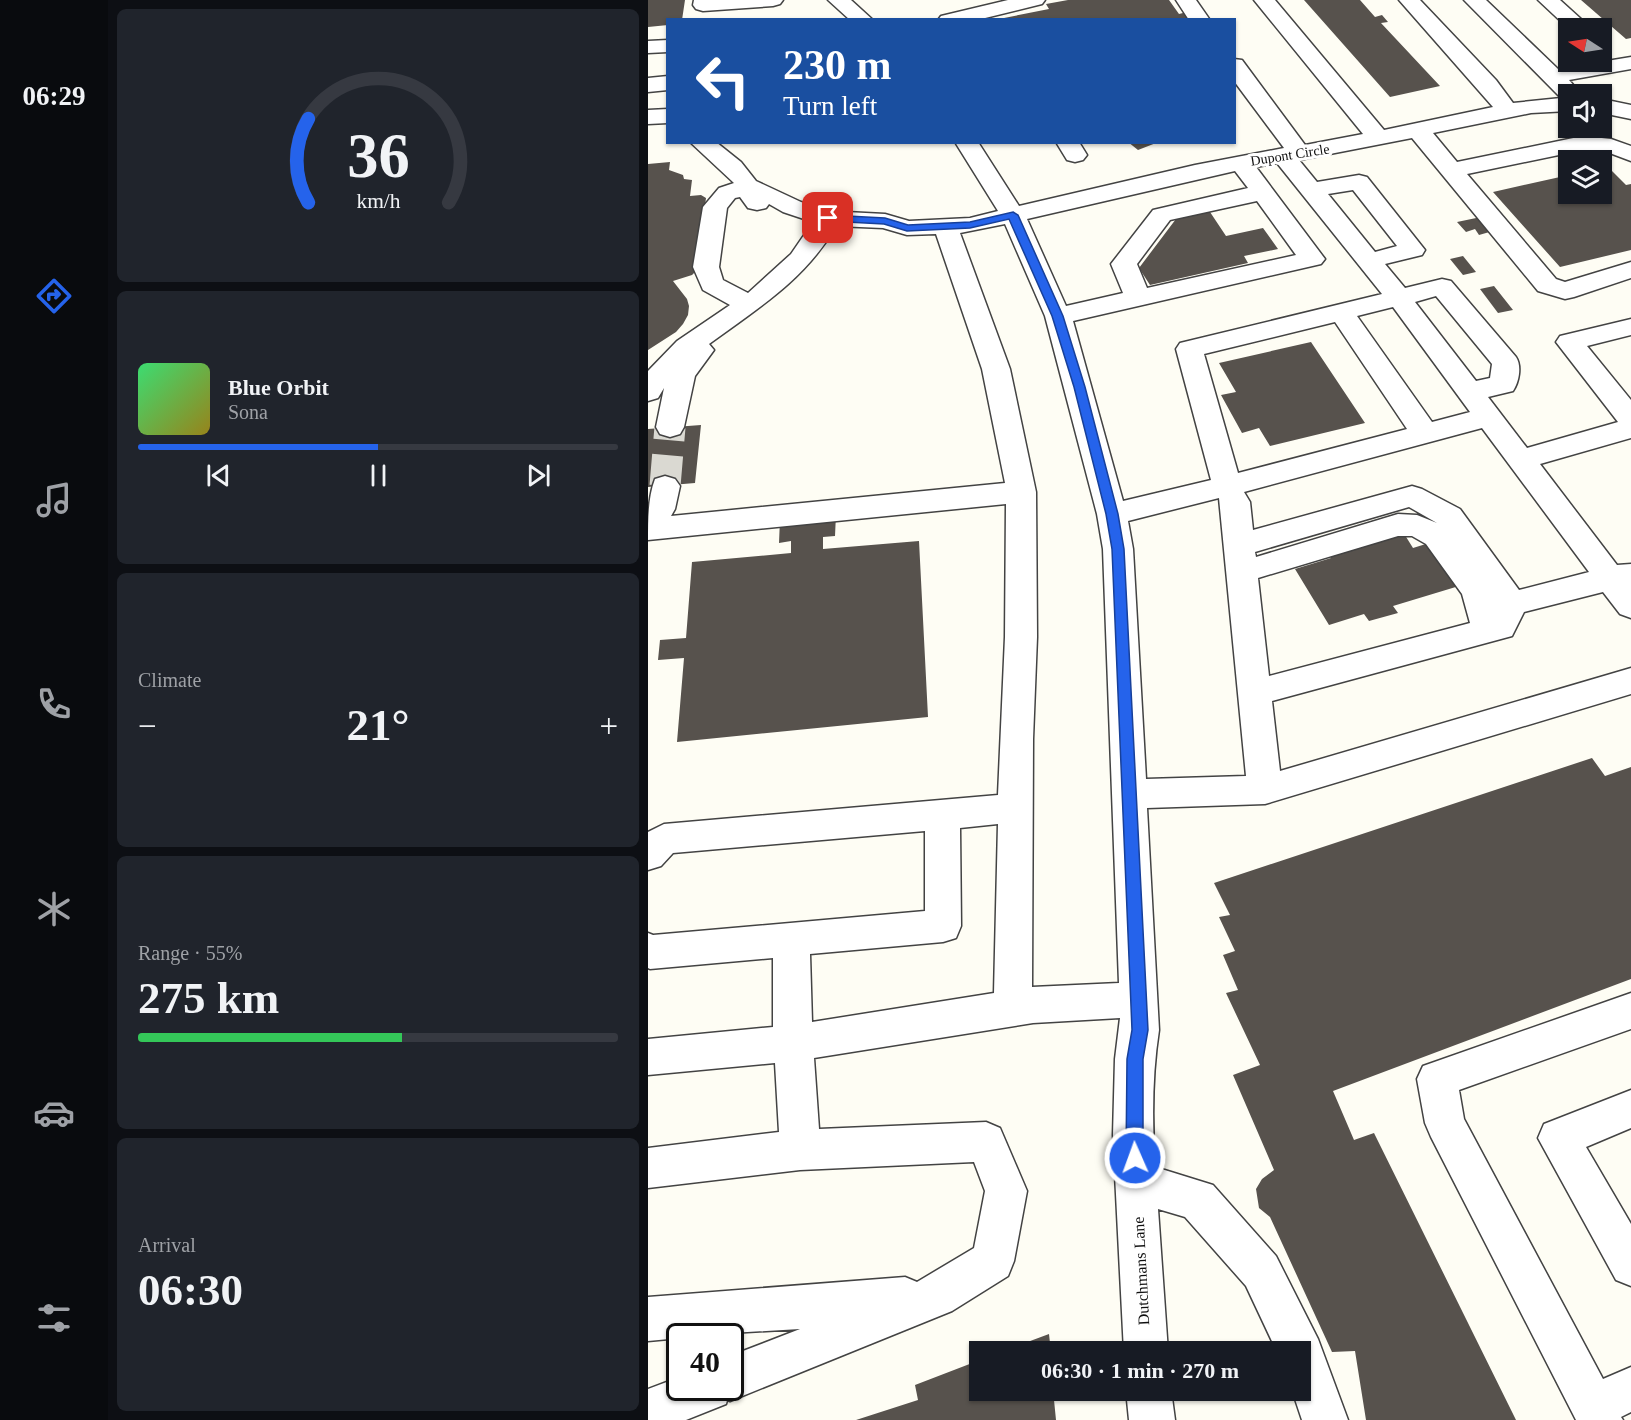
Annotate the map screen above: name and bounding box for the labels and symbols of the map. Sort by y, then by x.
north arrow [1558,18,1612,72]
street label: Dupont Circle [1249,141,1331,169]
pin [802,192,853,243]
position arrow [1103,1126,1167,1190]
street label: Dutchmans Lane [1130,1216,1152,1326]
speed limit sign: 40 [666,1323,744,1401]

